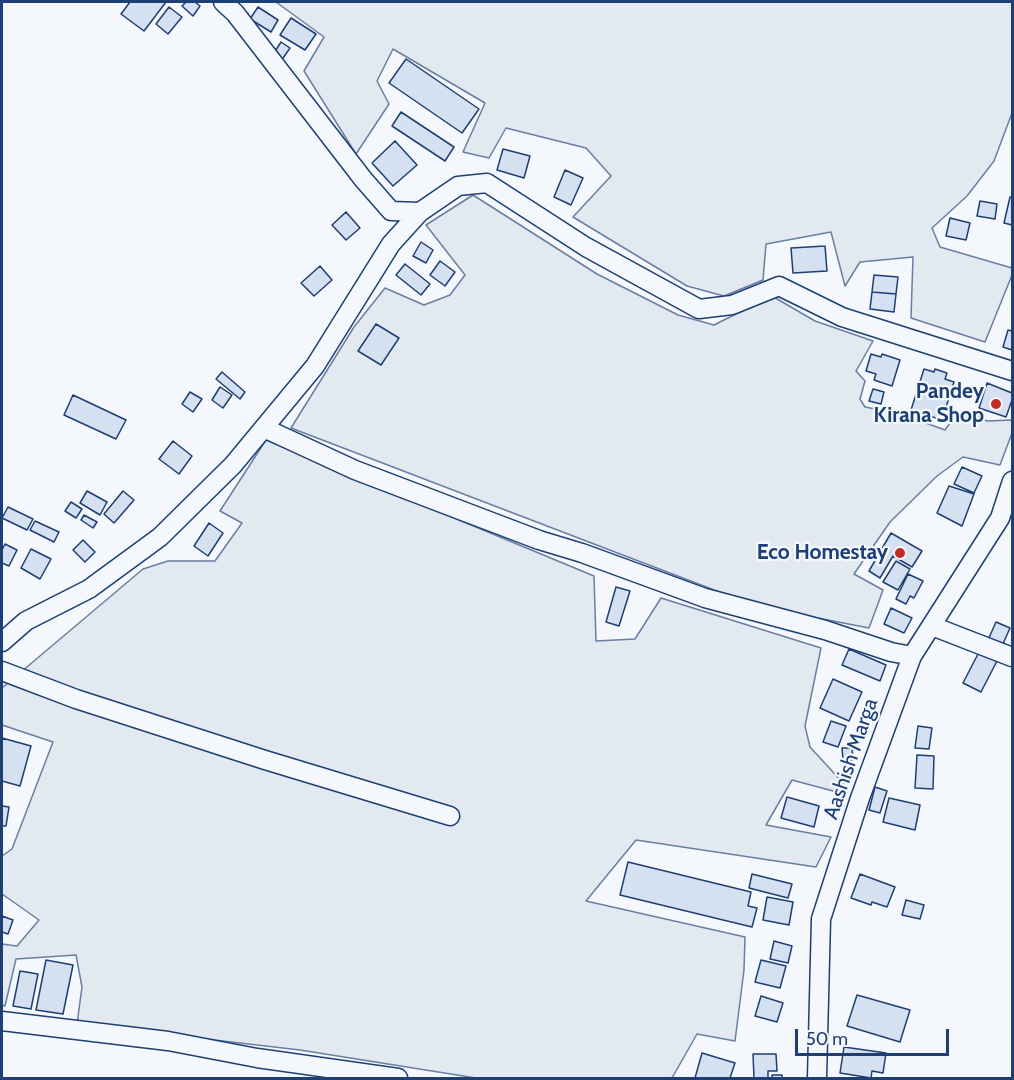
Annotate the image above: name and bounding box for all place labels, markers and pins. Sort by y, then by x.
place label: Pandey Kirana Shop [874,379,984,429]
marker: Pandey Kirana Shop [989,397,1003,411]
place label: Eco Homestay [757,540,888,566]
marker: Eco Homestay [893,546,907,560]

